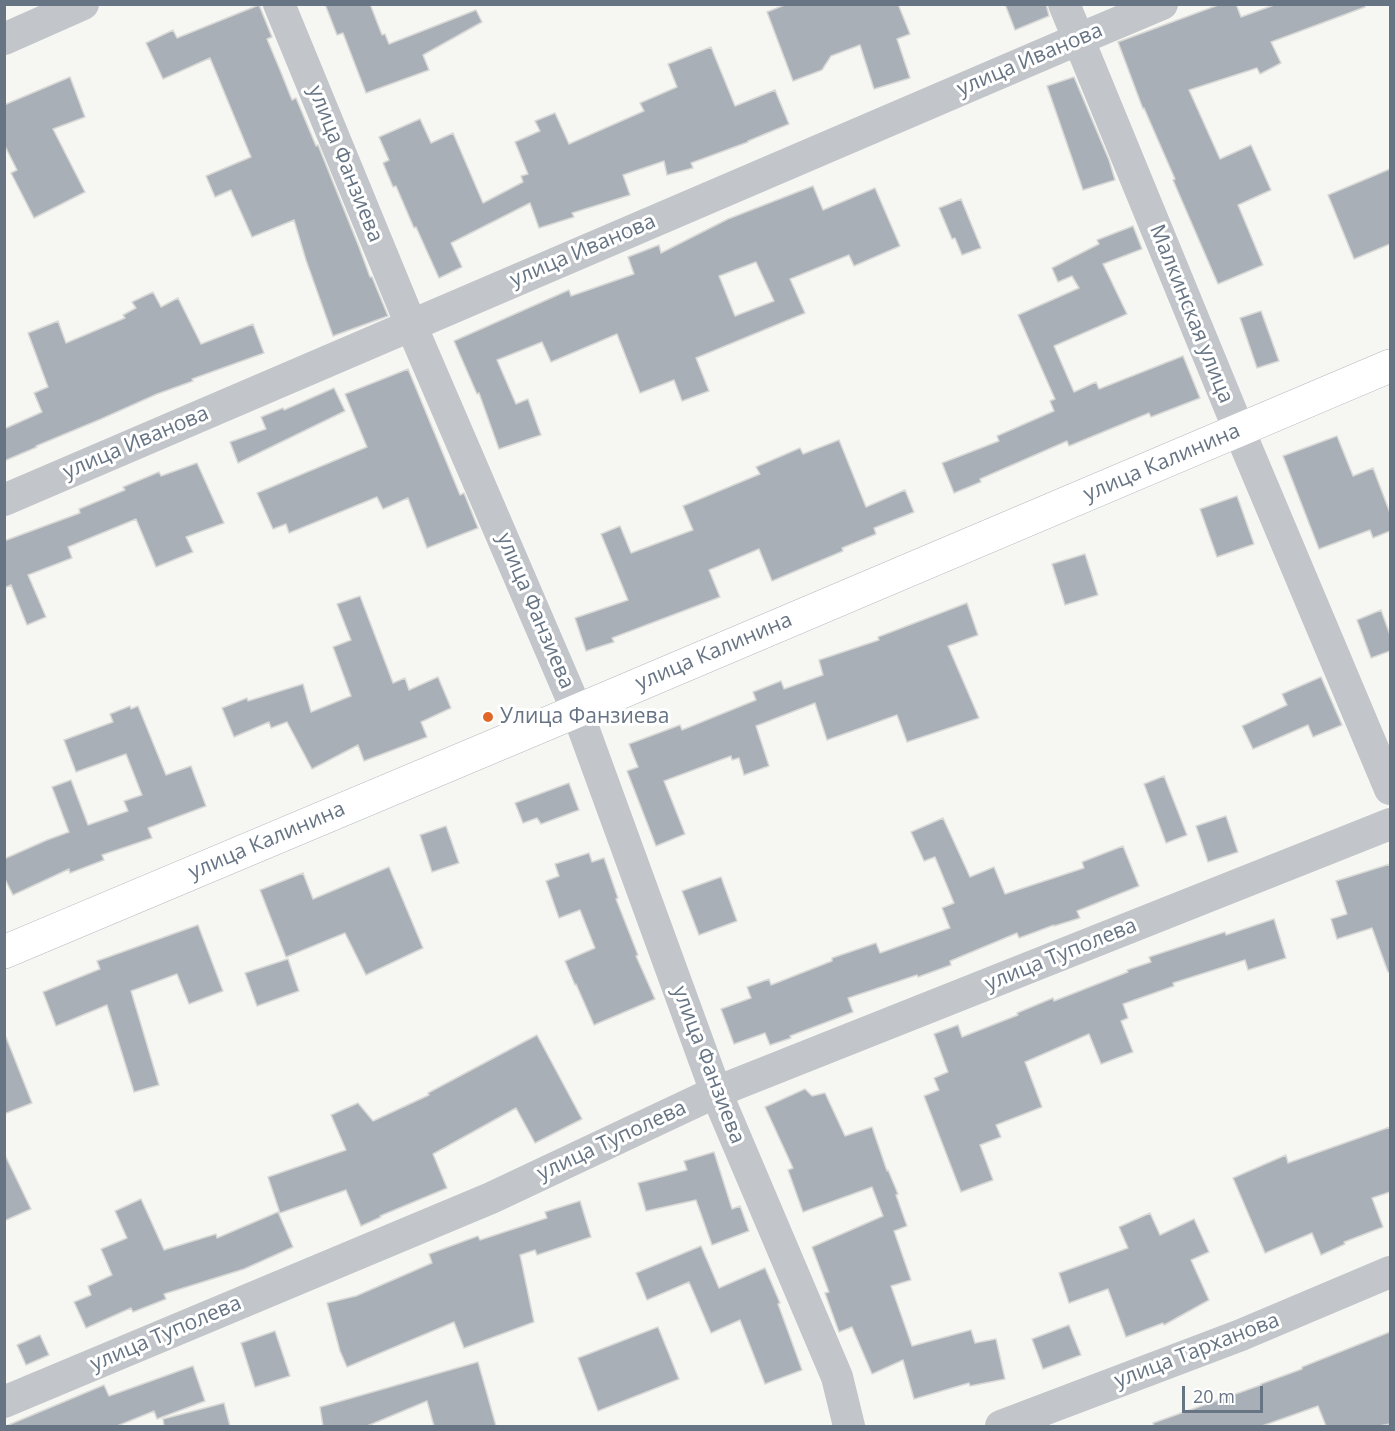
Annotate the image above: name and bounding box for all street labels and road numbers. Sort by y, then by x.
street label: улица Иванова [954,18,1106,102]
street label: улица Фанзиева [302,82,388,246]
street label: улица Иванова [507,209,659,293]
street label: Малкинская улица [1144,221,1238,407]
street label: улица Иванова [60,401,212,485]
street label: улица Калинина [1080,419,1244,507]
street label: улица Фанзиева [491,529,579,693]
street label: улица Калинина [632,608,796,696]
street label: улица Калинина [185,797,349,885]
street label: улица Туполева [981,913,1141,997]
street label: улица Фанзиева [666,983,750,1147]
street label: улица Туполева [534,1095,690,1187]
street label: улица Туполева [87,1291,245,1377]
street label: улица Тарханова [1111,1308,1283,1394]

